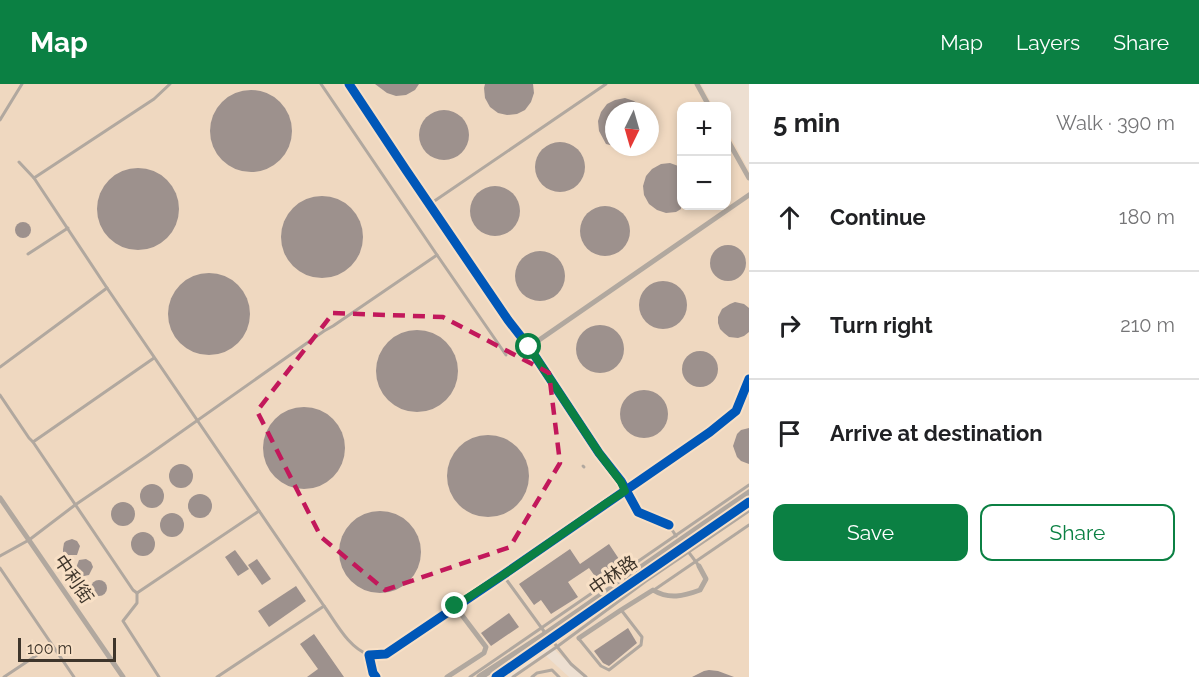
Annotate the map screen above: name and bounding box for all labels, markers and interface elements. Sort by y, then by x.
text: Map [30,26,88,59]
text: Map [940,30,983,55]
text: Layers [1016,30,1080,55]
text: Share [1113,30,1169,55]
north arrow [605,102,659,156]
map controls [677,102,731,210]
button: + [677,102,731,156]
text: 5 min [773,108,840,138]
text: Walk · 390 m [1056,111,1175,135]
button: − [677,156,731,210]
icon: ahead [773,201,806,234]
text: Continue [830,204,926,230]
text: 180 m [1119,205,1175,229]
icon: right [773,309,806,342]
text: Turn right [830,312,933,338]
text: 210 m [1120,313,1175,337]
route start [515,333,541,359]
icon: arrive [773,417,806,450]
text: Arrive at destination [830,420,1043,446]
button: Save [773,504,968,561]
button: Share [980,504,1175,561]
street label: 中利街 [50,551,98,607]
street label: 中林路 [585,551,641,599]
route end [441,592,467,618]
scale bar [18,635,116,662]
text: 100 m [27,639,72,658]

